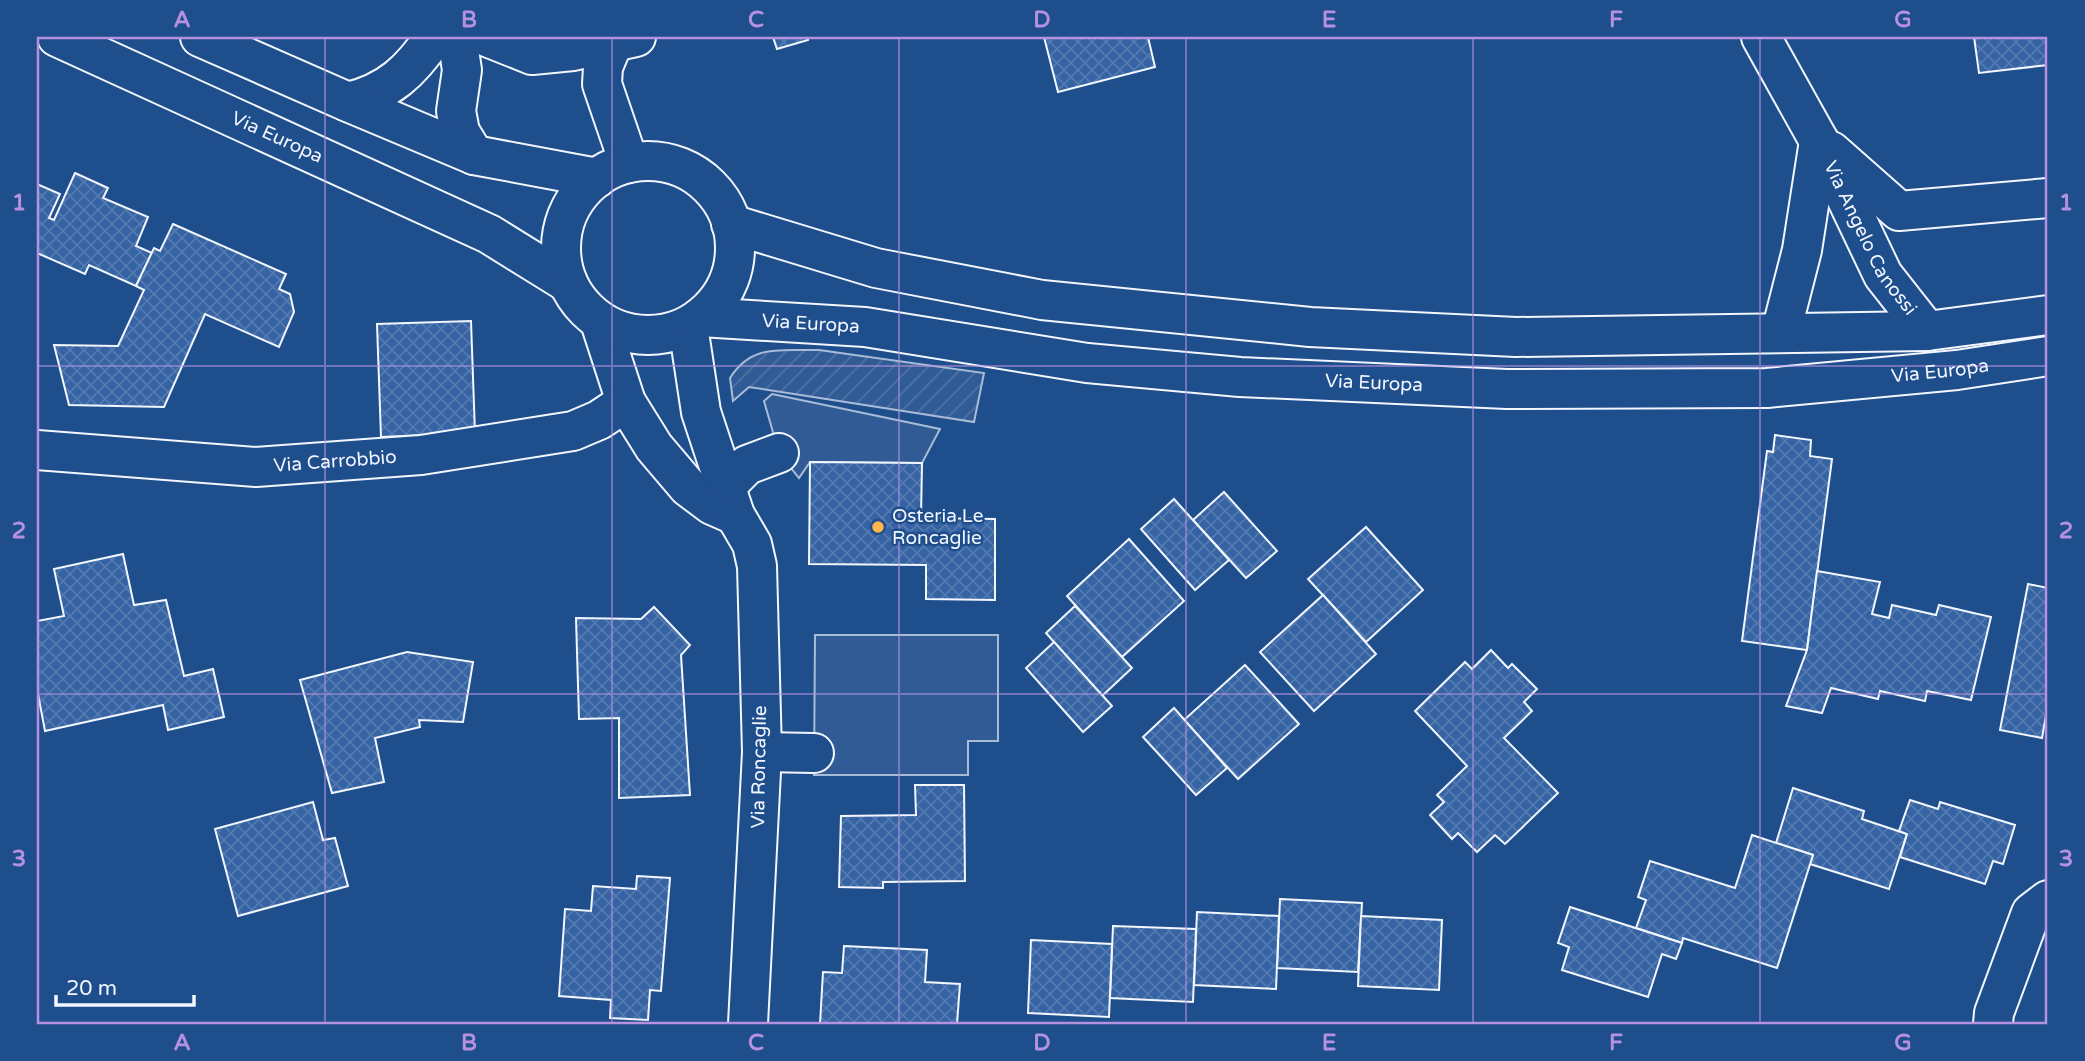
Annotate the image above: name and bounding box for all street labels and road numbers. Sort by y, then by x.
street label: Via Europa [228,107,326,168]
street label: Via Angelo Canossi [1819,157,1921,320]
street label: Via Europa [761,310,860,338]
street label: Via Europa [1890,354,1990,387]
street label: Via Europa [1325,370,1424,396]
street label: Via Carrobbio [273,446,397,477]
street label: Via Roncaglie [747,705,771,829]

